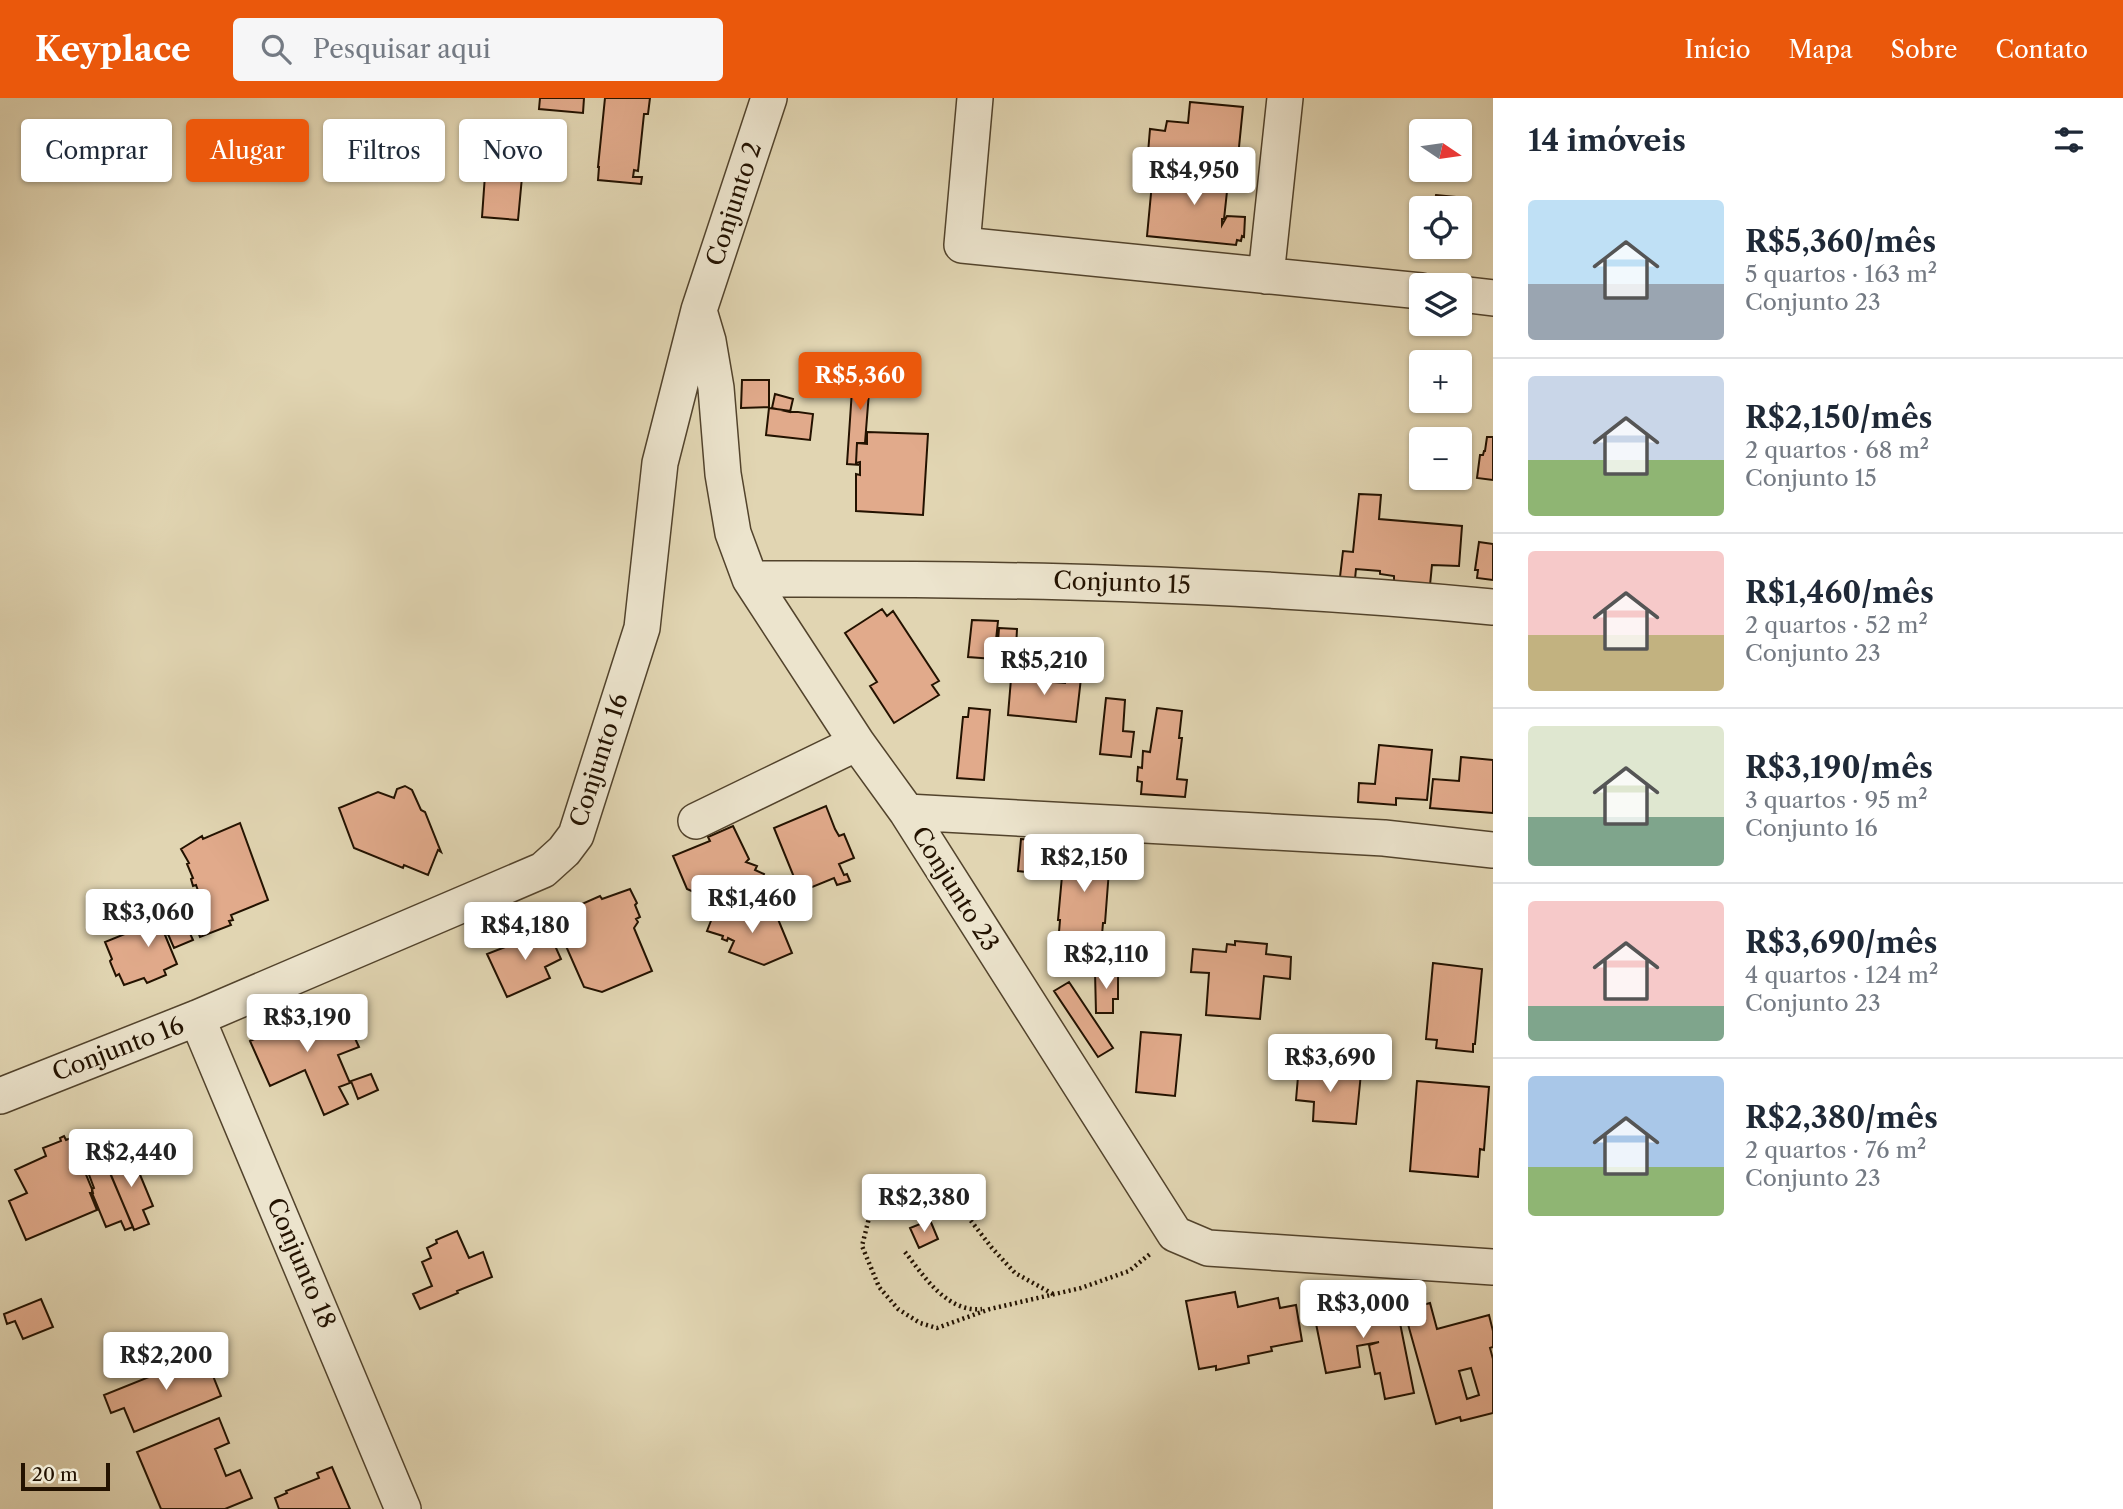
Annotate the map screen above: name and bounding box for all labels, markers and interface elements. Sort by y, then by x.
search box [233,18,723,81]
text: Keyplace [35,29,191,70]
icon: search [257,30,295,68]
text: Pesquisar aqui [313,33,491,65]
text: Início [1684,35,1750,64]
text: Mapa [1788,35,1853,64]
text: Sobre [1891,35,1957,64]
text: Contato [1995,35,2088,64]
chip: Comprar [21,119,172,182]
chip: Alugar [186,119,309,182]
chip: Filtros [323,119,445,182]
chip: Novo [459,119,567,182]
north arrow [1409,119,1472,182]
map controls [1409,119,1472,490]
icon: filters [2050,121,2088,159]
text: 14 imóveis [1528,122,1686,159]
street label: Conjunto 2 [700,138,767,269]
pin: R$4,950 [1129,148,1259,207]
text: R$4,950 [1148,156,1240,184]
button: locate [1409,196,1472,259]
text: R$5,360/mês [1745,223,1936,260]
icon: home [1584,228,1668,312]
text: 5 quartos · 163 m² [1745,260,1937,288]
button: layers [1409,273,1472,336]
text: Conjunto 23 [1745,288,1881,316]
button: + [1409,350,1472,413]
pin: R$5,360 [795,352,925,412]
text: R$5,360 [815,361,905,389]
text: R$2,150/mês [1745,399,1932,436]
icon: home [1584,404,1668,488]
button: − [1409,427,1472,490]
text: 2 quartos · 68 m² [1745,436,1929,464]
text: Conjunto 15 [1745,464,1877,492]
street label: Conjunto 15 [1053,566,1191,599]
text: R$1,460/mês [1745,574,1934,611]
icon: home [1584,579,1668,663]
text: 2 quartos · 52 m² [1745,611,1928,639]
pin: R$5,210 [979,638,1109,697]
text: Conjunto 23 [1745,639,1881,667]
text: R$5,210 [1000,646,1088,674]
street label: Conjunto 16 [563,689,634,830]
text: R$3,190/mês [1745,749,1933,786]
icon: home [1584,754,1668,838]
text: 3 quartos · 95 m² [1745,786,1928,814]
text: Conjunto 16 [1745,814,1878,842]
street label: Conjunto 23 [906,821,1005,956]
pin: R$2,150 [1019,834,1149,894]
text: R$2,150 [1040,843,1128,871]
pin: R$1,460 [687,876,817,935]
text: R$1,460 [707,884,797,912]
pin: R$3,060 [83,890,213,949]
text: R$3,060 [102,898,194,926]
pin: R$4,180 [460,902,590,962]
text: R$4,180 [480,911,570,939]
text: R$3,690/mês [1745,924,1937,961]
icon: home [1584,929,1668,1013]
pin: R$2,110 [1041,932,1171,991]
text: R$2,110 [1063,940,1149,968]
text: 4 quartos · 124 m² [1745,961,1938,989]
text: Conjunto 23 [1745,989,1881,1017]
pin: R$3,190 [242,995,372,1054]
text: R$3,190 [263,1003,351,1031]
street label: Conjunto 16 [48,1010,188,1087]
pin: R$3,690 [1265,1034,1395,1094]
text: R$3,690 [1284,1043,1376,1071]
text: R$2,380/mês [1745,1099,1938,1136]
icon: home [1584,1104,1668,1188]
pin: R$2,440 [66,1130,196,1189]
text: 2 quartos · 76 m² [1745,1136,1926,1164]
text: R$2,440 [85,1138,177,1166]
text: Conjunto 23 [1745,1164,1881,1192]
pin: R$2,380 [859,1174,989,1234]
text: R$2,380 [878,1183,970,1211]
street label: Conjunto 18 [261,1193,342,1332]
pin: R$3,000 [1298,1280,1428,1340]
text: R$3,000 [1316,1289,1410,1317]
pin: R$2,200 [101,1332,231,1392]
text: R$2,200 [119,1341,213,1369]
scale bar [21,1460,110,1492]
text: 20 m [32,1463,78,1486]

